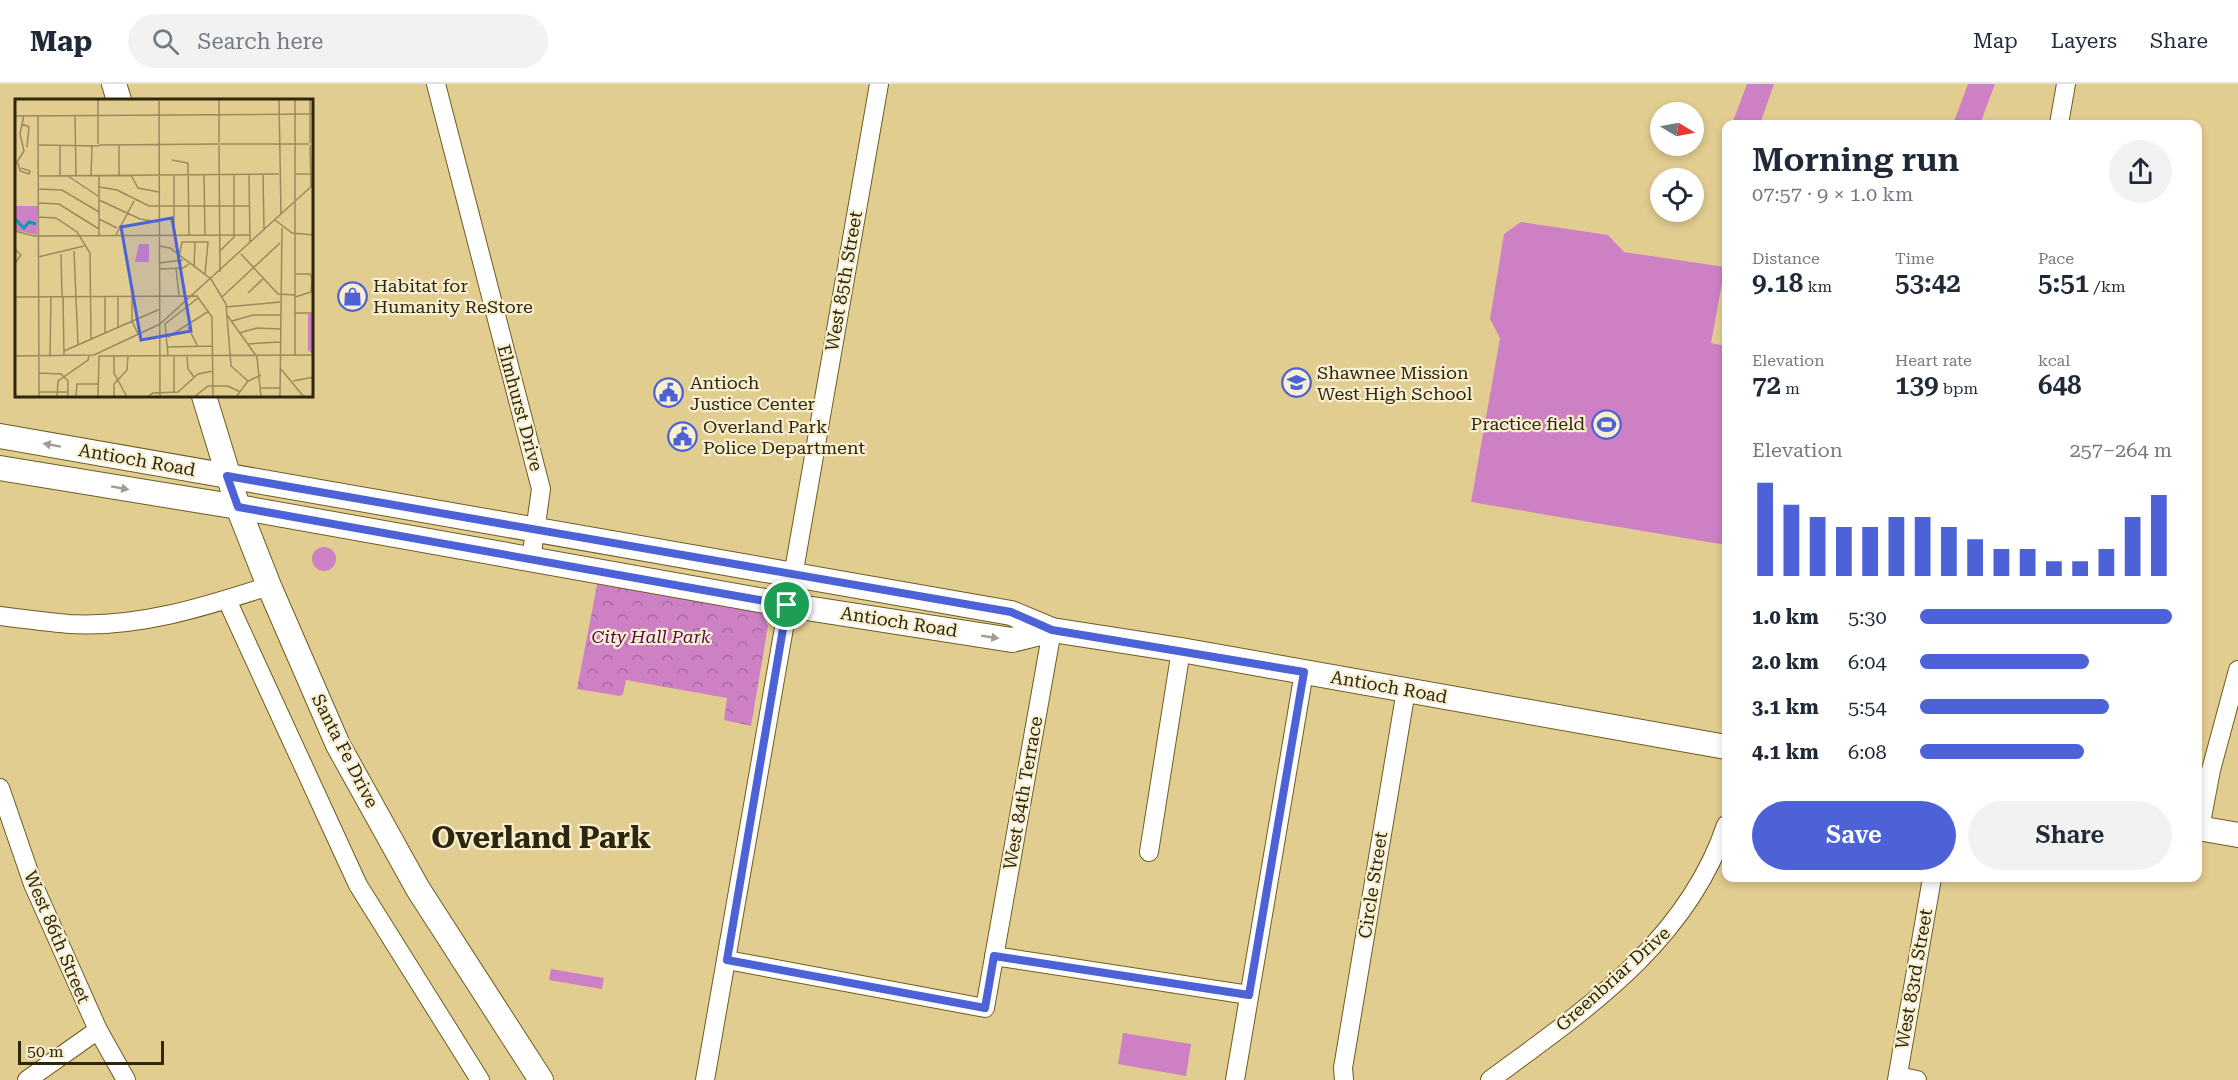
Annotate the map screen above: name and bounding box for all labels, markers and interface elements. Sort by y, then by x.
search box [128,14,548,68]
text: Map [30,25,92,58]
icon: search [149,25,182,58]
text: Search here [197,29,323,54]
text: Map [1973,29,2018,53]
text: Layers [2051,29,2117,53]
text: Share [2150,29,2208,53]
inset map [15,99,314,398]
north arrow [1650,102,1704,156]
map controls [1650,102,1704,222]
text: Morning run [1752,140,1959,179]
button: share [2109,140,2172,203]
button: locate [1650,168,1704,222]
text: 07:57 · 9 × 1.0 km [1752,182,1913,206]
street label: West 85th Street [821,209,866,353]
text: Distance [1752,249,1820,268]
text: Time [1895,249,1934,268]
text: Pace [2038,249,2074,268]
text: 9.18 [1752,268,1803,298]
text: 53:42 [1895,268,1961,298]
text: 5:51 [2038,268,2089,298]
place label: Habitat for Humanity ReStore [373,275,533,317]
text: km [1803,277,1832,296]
text: /km [2089,277,2126,296]
shop icon: Habitat for Humanity ReStore [336,280,368,312]
street label: Elmhurst Drive [493,342,547,474]
text: Elevation [1752,351,1825,370]
text: Heart rate [1895,351,1972,370]
text: kcal [2038,351,2070,370]
place label: Shawnee Mission West High School [1317,362,1473,404]
school or university icon: Shawnee Mission West High School [1280,367,1312,399]
text: 72 [1752,370,1781,400]
text: 139 [1895,370,1939,400]
text: 648 [2038,370,2082,400]
place label: Antioch Justice Center [690,372,815,414]
public building icon: Antioch Justice Center [653,377,685,409]
text: m [1781,379,1800,398]
text: bpm [1939,379,1978,398]
sports icon: Practice field [1590,408,1622,440]
place label: Practice field [1471,413,1585,434]
place label: Overland Park Police Department [703,416,866,458]
public building icon: Overland Park Police Department [666,421,698,453]
text: Elevation [1752,438,1843,462]
text: 257–264 m [2069,438,2172,462]
street label: Antioch Road [77,439,198,480]
one-way arrow [43,440,62,449]
one-way arrow [110,483,129,492]
pin [761,579,812,630]
icon: arrive [770,588,803,621]
street label: Antioch Road [839,602,960,641]
text: 1.0 km [1752,605,1819,629]
text: 5:30 [1848,605,1887,629]
park label: City Hall Park [592,626,711,647]
one-way arrow [981,632,1000,641]
text: 2.0 km [1752,650,1819,674]
text: 6:04 [1848,650,1887,674]
street label: Antioch Road [1329,666,1450,707]
street label: Santa Fe Drive [308,690,383,811]
text: 3.1 km [1752,695,1819,719]
text: 5:54 [1848,695,1887,719]
street label: West 84th Terrace [999,715,1046,871]
text: 4.1 km [1752,740,1819,764]
text: 6:08 [1848,740,1887,764]
button: Save [1752,801,1956,870]
button: Share [1968,801,2172,870]
district label: Overland Park [431,820,651,855]
street label: Circle Street [1354,830,1391,940]
street label: West 86th Street [20,867,95,1006]
street label: West 83rd Street [1891,907,1936,1051]
street label: Greenbriar Drive [1551,922,1674,1035]
scale bar [18,1038,164,1066]
text: 50 m [27,1042,64,1061]

